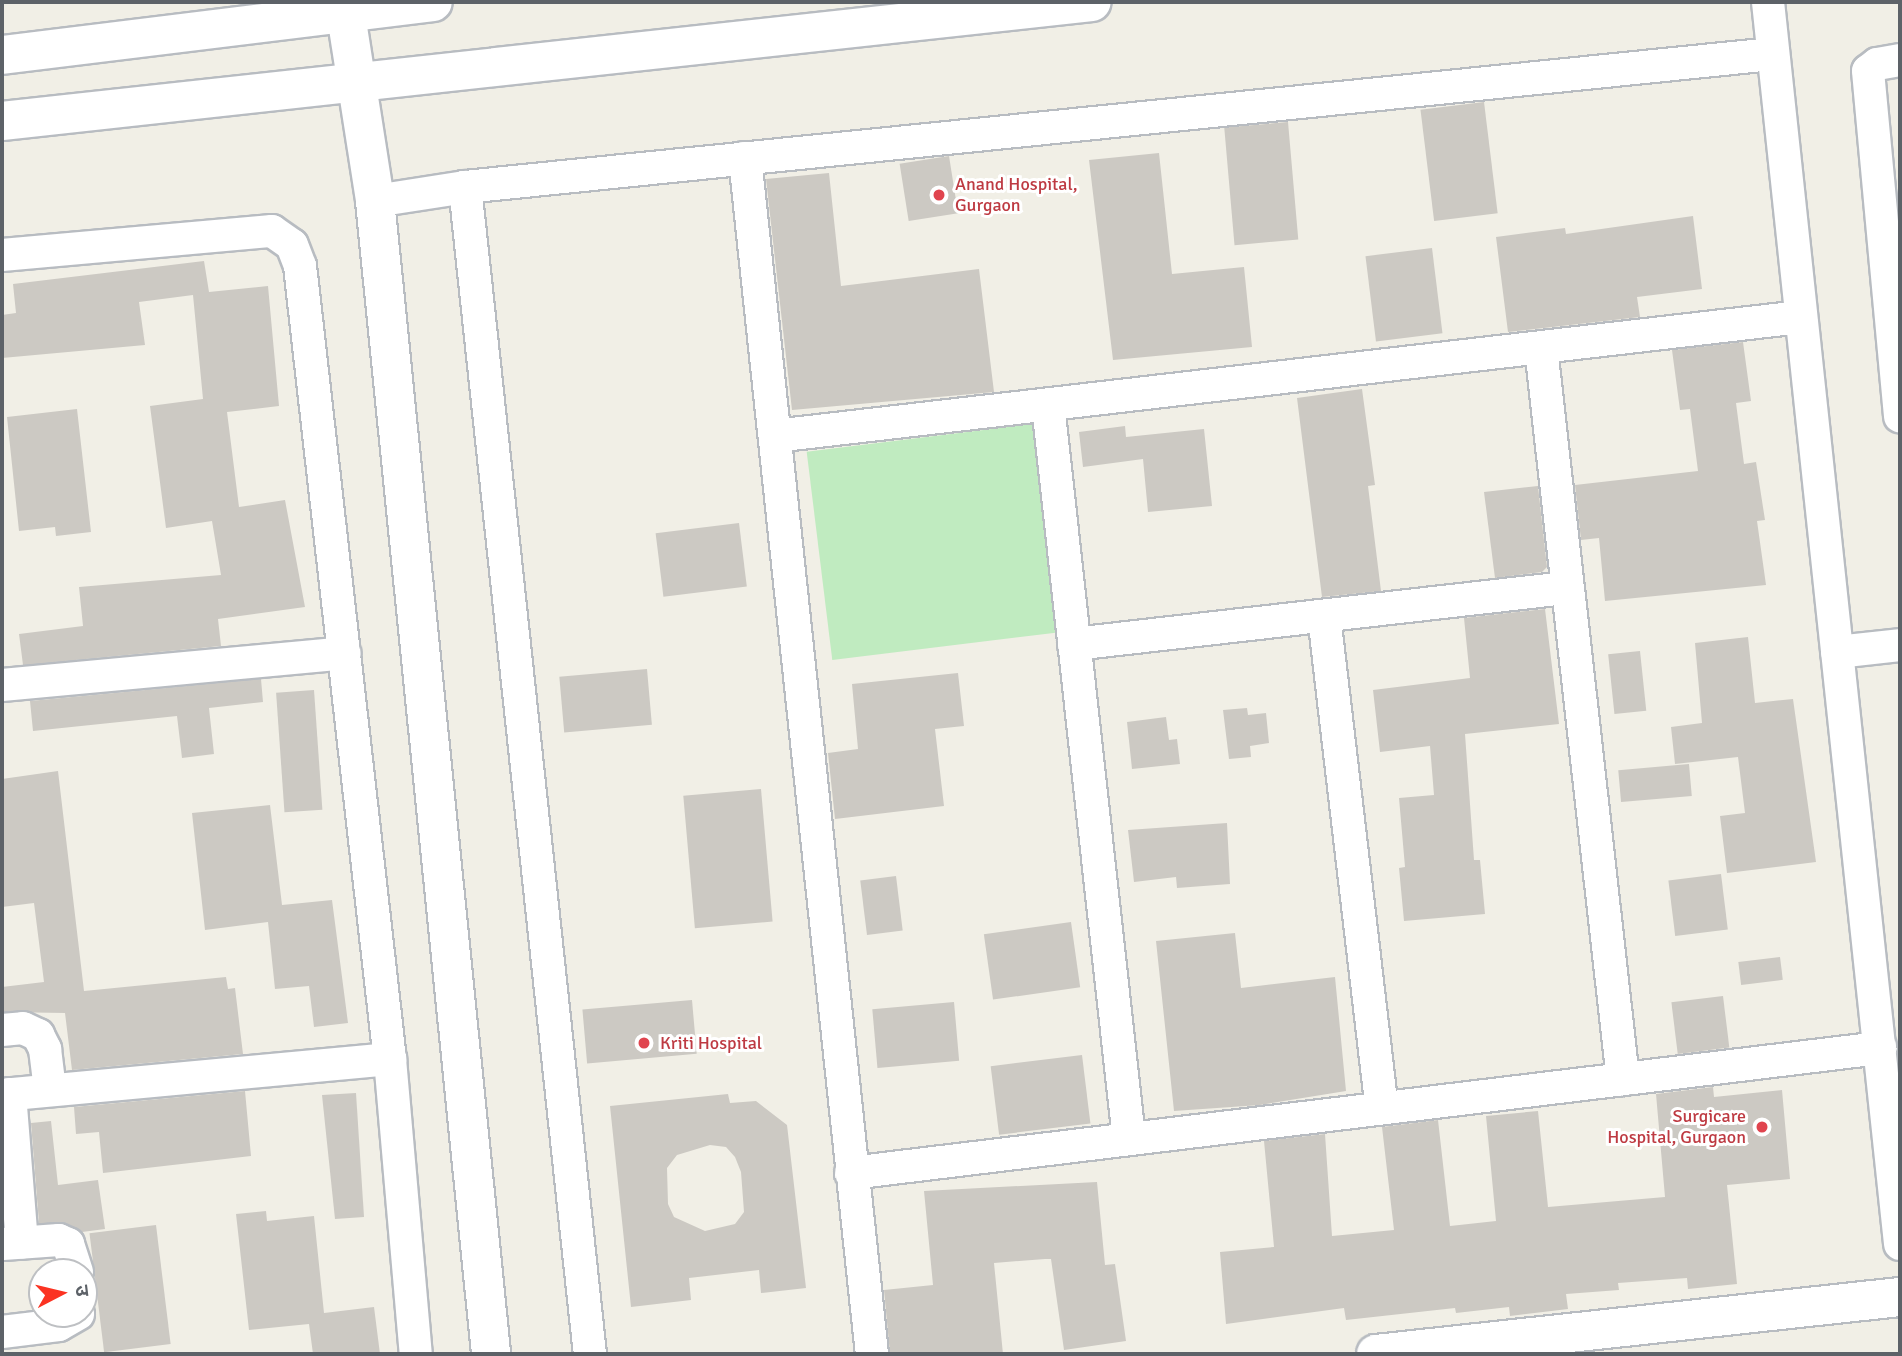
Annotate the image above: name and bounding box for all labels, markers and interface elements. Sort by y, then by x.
place label: Anand Hospital, Gurgaon [955,174,1078,216]
marker: Anand Hospital, Gurgaon [929,185,949,205]
place label: Kriti Hospital [660,1032,762,1054]
marker: Kriti Hospital [634,1033,654,1053]
place label: Surgicare Hospital, Gurgaon [1607,1106,1746,1148]
marker: Surgicare Hospital, Gurgaon [1752,1117,1772,1137]
north arrow [28,1258,98,1328]
text: उ [69,1284,94,1298]

